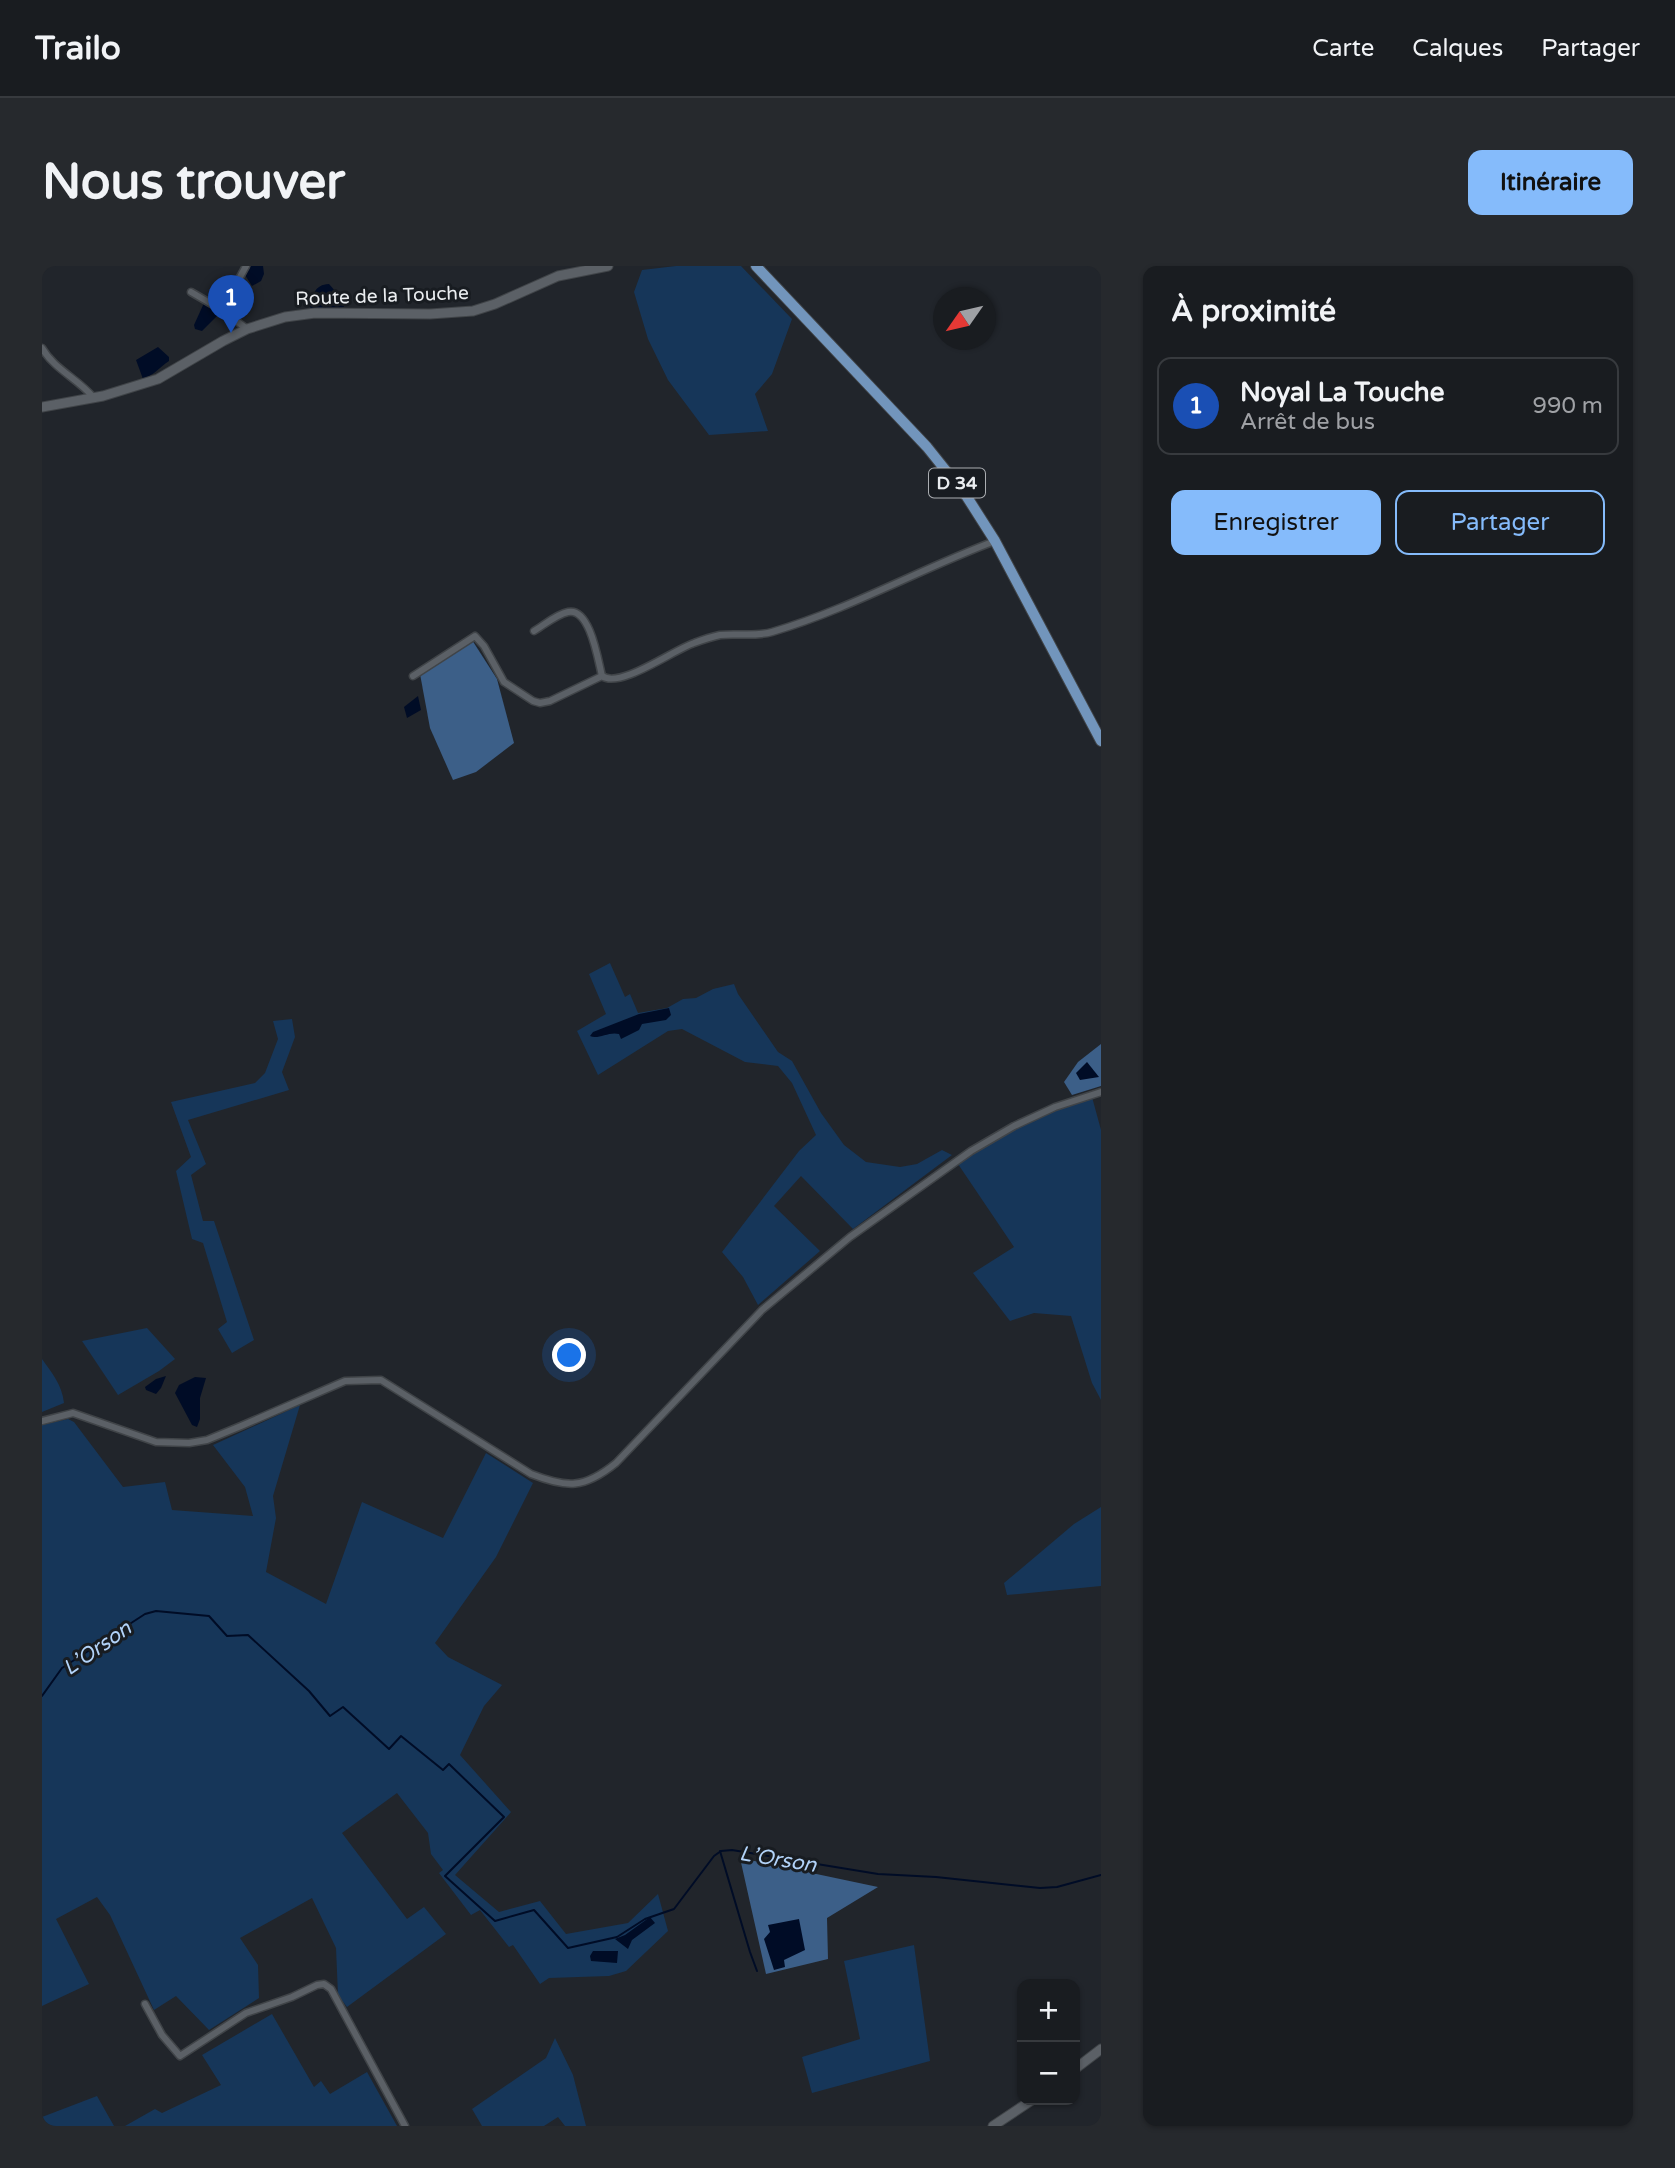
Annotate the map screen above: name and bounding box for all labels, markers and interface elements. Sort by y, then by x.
text: Trailo [35,29,121,68]
text: Carte [1312,34,1374,63]
text: Calques [1412,34,1503,63]
text: Partager [1541,34,1640,63]
button: Itinéraire [1468,150,1633,215]
text: Nous trouver [42,153,345,212]
pin: 1 [208,275,254,333]
street label: Route de la Touche [295,282,469,310]
north arrow [933,287,996,350]
text: À proximité [1171,293,1336,330]
text: Noyal La Touche [1240,377,1444,408]
text: 1 [1189,392,1203,420]
text: 990 m [1533,392,1603,420]
text: Arrêt de bus [1240,408,1375,436]
road number: D 34 [929,468,985,498]
button: Enregistrer [1171,490,1381,555]
button: Partager [1395,490,1605,555]
your location [552,1338,586,1372]
water label: L’Orson [58,1615,137,1681]
water label: L’Orson [738,1841,819,1878]
map controls [1017,1979,1080,2105]
button: + [1017,1979,1080,2042]
button: − [1017,2042,1080,2105]

